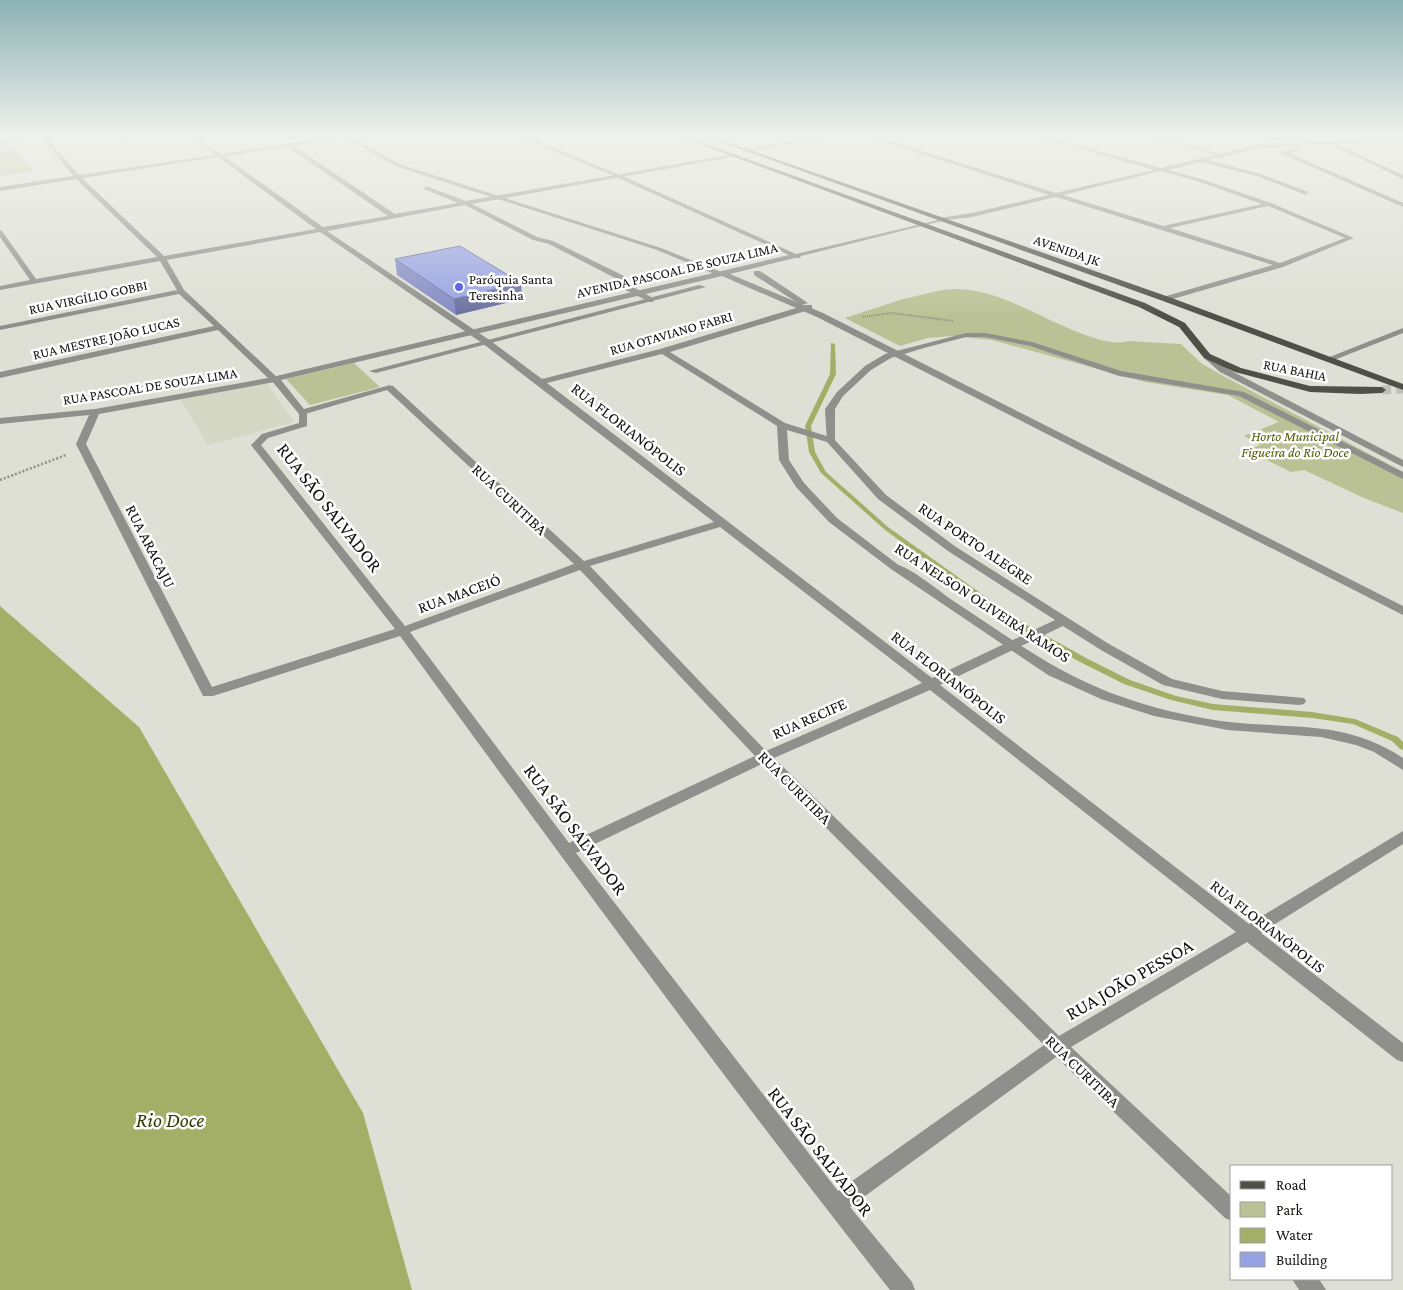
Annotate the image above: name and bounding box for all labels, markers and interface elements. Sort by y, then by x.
street label: AVENIDA JK [1032,231,1103,269]
street label: AVENIDA PASCOAL DE SOUZA LIMA [575,239,779,301]
place label: Paróquia Santa Teresinha [469,271,553,303]
street label: RUA VIRGÍLIO GOBBI [27,277,149,317]
marker: Paróquia Santa Teresinha [453,281,465,293]
street label: RUA OTAVIANO FABRI [608,308,734,358]
street label: RUA MESTRE JOÃO LUCAS [31,313,181,363]
street label: RUA BAHIA [1262,356,1328,384]
street label: RUA PASCOAL DE SOUZA LIMA [62,364,238,408]
street label: RUA FLORIANÓPOLIS [568,379,689,479]
park label: Horto Municipal Figueira do Rio Doce [1241,428,1349,460]
street label: RUA SÃO SALVADOR [273,439,387,576]
street label: RUA CURITIBA [469,461,551,539]
street label: RUA PORTO ALEGRE [916,499,1036,588]
street label: RUA ARACAJU [121,502,179,591]
street label: RUA NELSON OLIVEIRA RAMOS [892,539,1073,665]
street label: RUA MACEIÓ [415,571,503,616]
street label: RUA FLORIANÓPOLIS [888,627,1009,727]
street label: RUA RECIFE [770,694,849,742]
street label: RUA CURITIBA [755,748,835,828]
street label: RUA SÃO SALVADOR [520,760,632,899]
street label: RUA FLORIANÓPOLIS [1207,876,1328,976]
street label: RUA JOÃO PESSOA [1062,934,1197,1024]
street label: RUA CURITIBA [1042,1032,1124,1111]
street label: RUA SÃO SALVADOR [764,1083,878,1220]
water label: Rio Doce [136,1108,204,1132]
legend [1230,1165,1393,1280]
text: Road [1276,1177,1307,1193]
text: Park [1276,1202,1303,1218]
text: Water [1276,1227,1313,1243]
text: Building [1276,1252,1327,1269]

